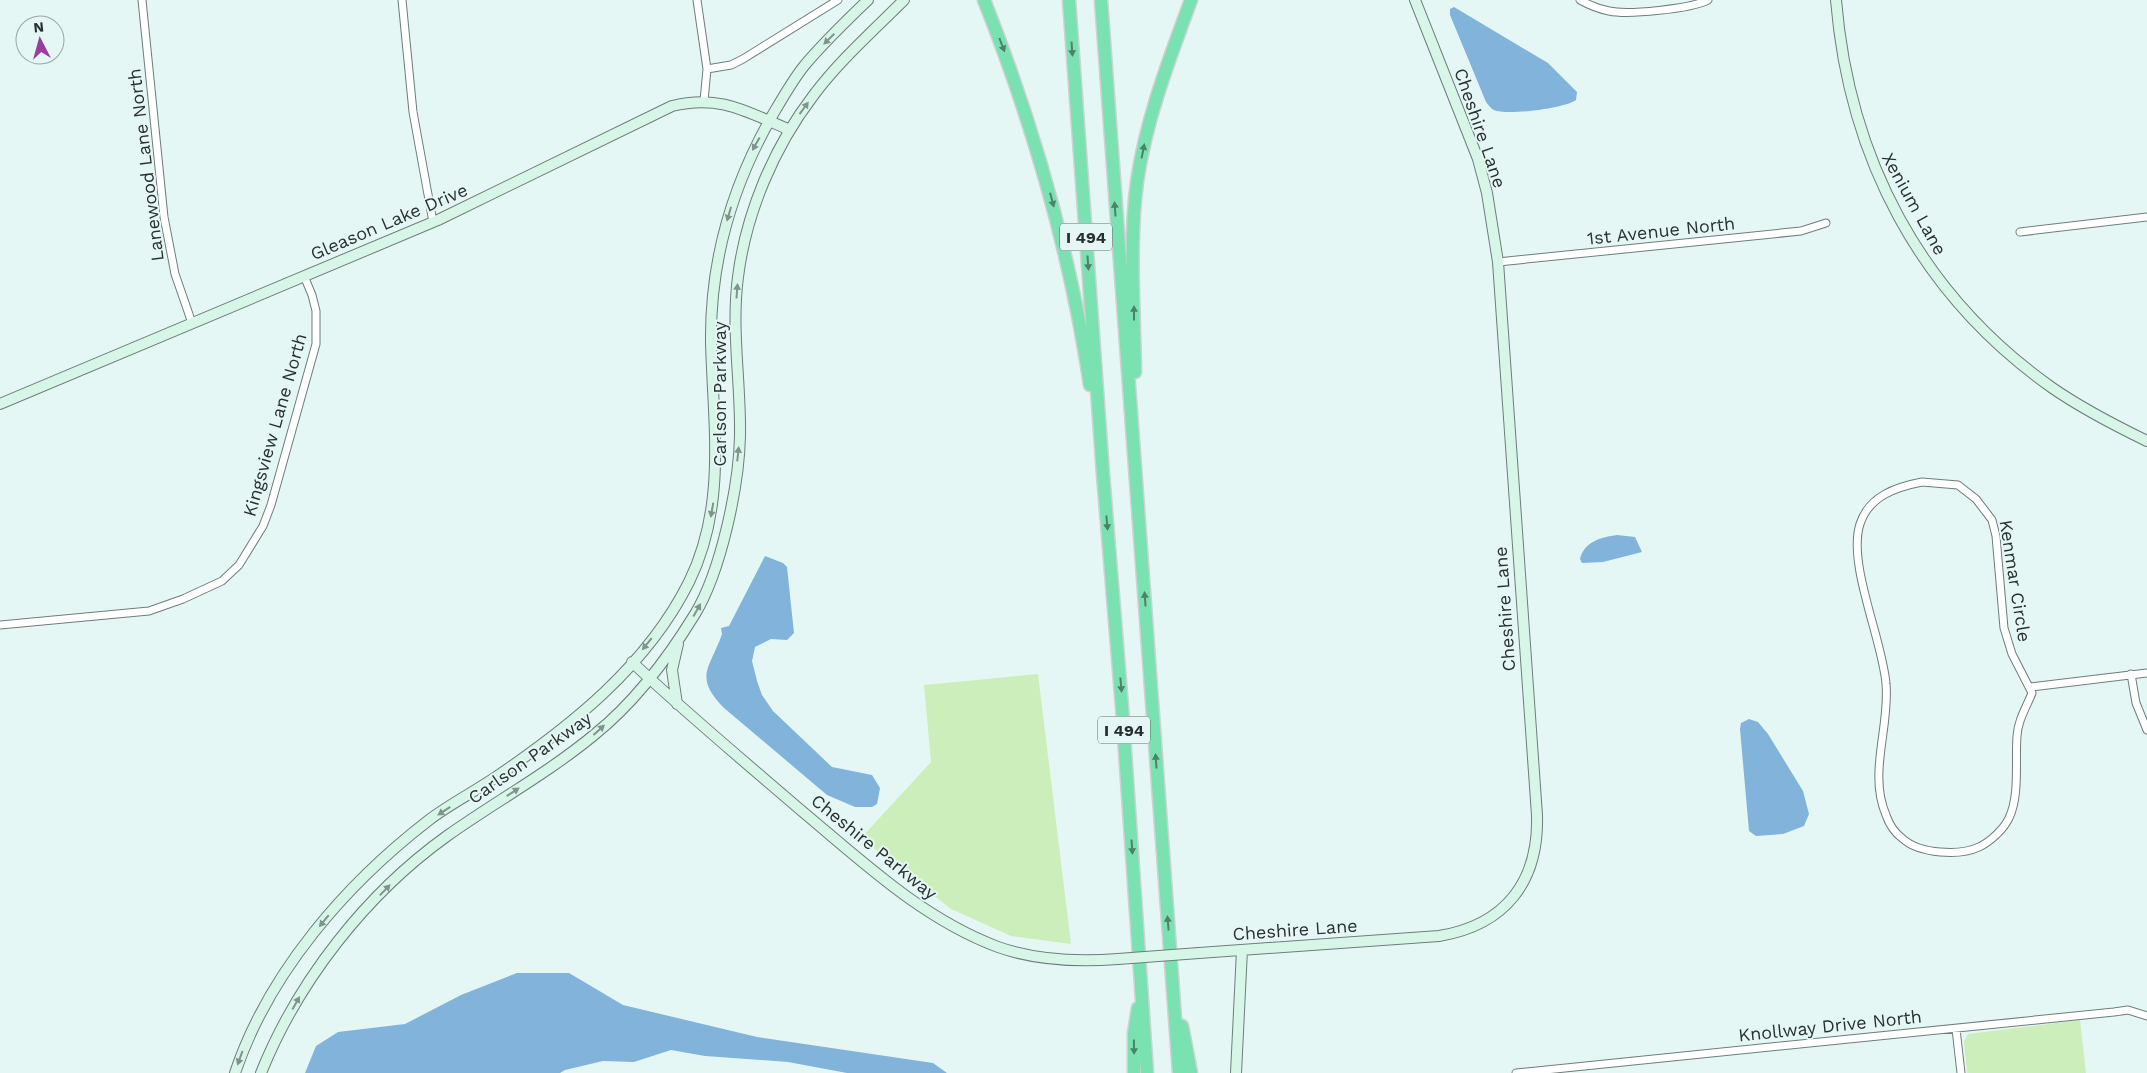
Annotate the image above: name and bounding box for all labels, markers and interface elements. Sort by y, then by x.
north arrow [15,15,65,65]
text: N [33,19,45,36]
one-way arrow [823,33,835,45]
one-way arrow [998,38,1006,53]
one-way arrow [1069,41,1077,57]
street label: Cheshire Lane [1450,65,1511,191]
street label: Lanewood Lane North [123,67,168,263]
one-way arrow [799,101,809,115]
one-way arrow [752,137,760,152]
one-way arrow [1139,143,1147,159]
street label: Xenium Lane [1878,149,1951,258]
street label: Gleason Lake Drive [307,179,471,264]
one-way arrow [1048,193,1056,208]
one-way arrow [1111,200,1119,216]
one-way arrow [724,207,732,222]
street label: 1st Avenue North [1586,212,1736,249]
road number: I 494 [1060,223,1112,250]
one-way arrow [1085,255,1093,271]
one-way arrow [734,283,742,299]
one-way arrow [1130,305,1138,321]
street label: Carlson Parkway [709,321,730,467]
street label: Kingsview Lane North [238,331,311,519]
one-way arrow [735,445,743,461]
one-way arrow [708,502,716,518]
one-way arrow [1103,515,1111,531]
street label: Kenmar Circle [1995,518,2035,643]
street label: Cheshire Lane [1490,546,1519,672]
one-way arrow [1141,591,1149,607]
one-way arrow [693,602,701,617]
one-way arrow [641,637,652,650]
one-way arrow [1117,677,1125,693]
street label: Carlson Parkway [464,707,596,808]
road number: I 494 [1098,716,1150,744]
one-way arrow [593,725,606,736]
one-way arrow [1151,753,1159,769]
one-way arrow [506,787,520,796]
street label: Cheshire Parkway [807,790,942,904]
one-way arrow [437,806,450,816]
one-way arrow [1128,839,1136,855]
one-way arrow [379,885,391,897]
one-way arrow [319,914,330,927]
one-way arrow [1164,915,1172,931]
street label: Cheshire Lane [1232,915,1358,944]
one-way arrow [292,996,300,1011]
street label: Knollway Drive North [1737,1005,1923,1046]
one-way arrow [1130,1039,1138,1055]
one-way arrow [236,1051,243,1066]

